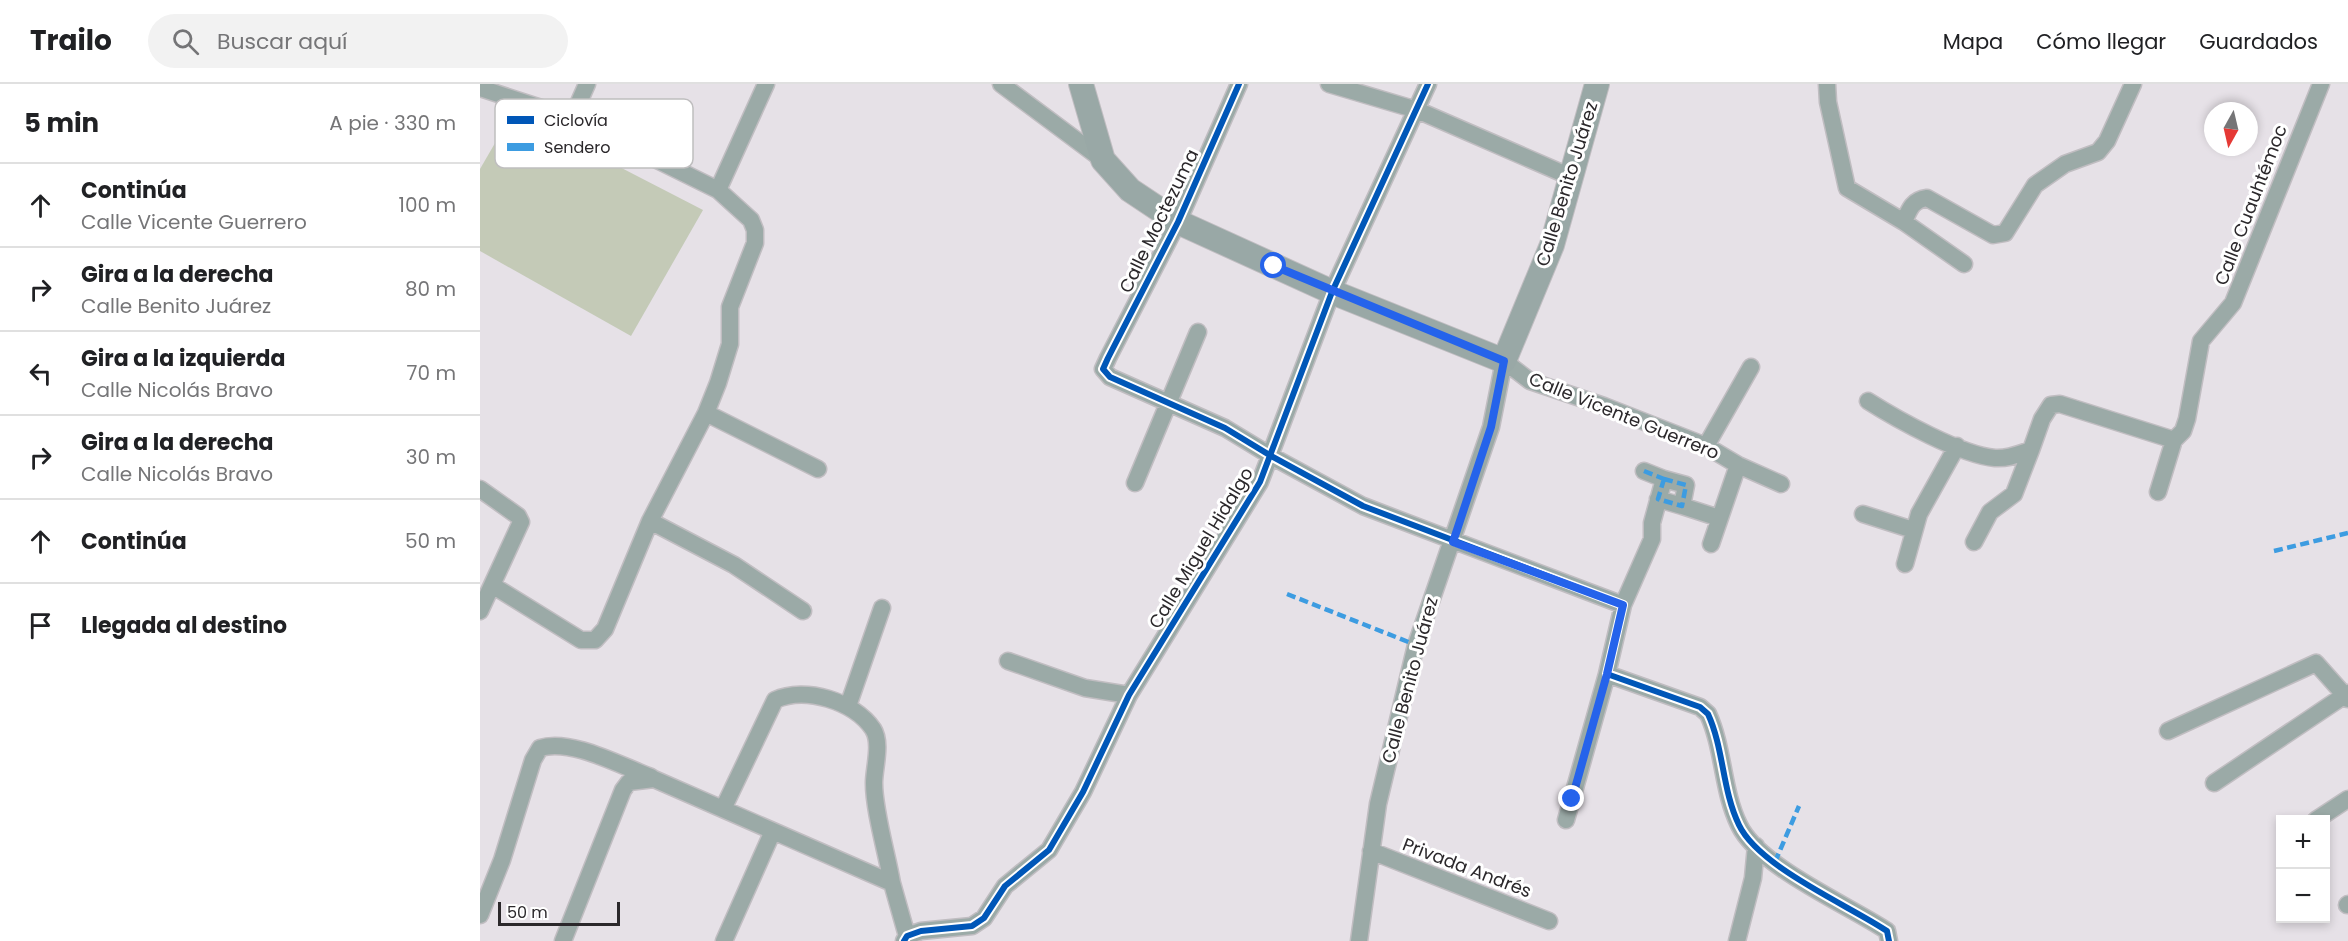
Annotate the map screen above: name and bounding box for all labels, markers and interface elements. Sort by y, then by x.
search box [148,14,568,68]
text: Trailo [30,21,112,60]
icon: search [169,25,202,58]
text: Buscar aquí [217,26,348,57]
text: Mapa [1943,27,2003,56]
text: Cómo llegar [2036,27,2166,56]
text: Guardados [2199,27,2318,56]
street label: Calle Benito Juárez [1530,98,1604,269]
legend [495,99,693,168]
north arrow [2204,102,2258,156]
text: 5 min [24,105,99,141]
text: A pie · 330 m [329,109,456,137]
text: Ciclovía [544,109,608,132]
street label: Calle Cuauhtémoc [2208,121,2293,289]
text: Sendero [544,136,611,159]
street label: Calle Moctezuma [1113,145,1204,297]
text: Continúa [81,175,187,206]
icon: ahead [24,189,57,222]
text: 100 m [399,191,456,219]
text: Calle Vicente Guerrero [81,208,307,236]
route start [1260,252,1286,278]
text: Gira a la derecha [81,259,274,290]
icon: right [24,273,57,306]
text: 80 m [405,275,456,303]
text: Calle Benito Juárez [81,292,271,320]
text: Gira a la izquierda [81,343,285,374]
icon: left [24,357,57,390]
text: 70 m [407,359,456,387]
street label: Calle Vicente Guerrero [1525,366,1723,465]
text: Calle Nicolás Bravo [81,376,273,404]
text: Gira a la derecha [81,427,274,458]
icon: right [24,441,57,474]
text: 30 m [406,443,456,471]
text: Calle Nicolás Bravo [81,460,273,488]
street label: Calle Miguel Hidalgo [1142,462,1259,633]
icon: ahead [24,525,57,558]
text: Continúa [81,526,187,557]
text: 50 m [405,527,456,555]
street label: Calle Benito Juárez [1375,594,1444,766]
icon: arrive [24,609,57,642]
text: Llegada al destino [81,610,287,641]
route end [1558,785,1584,811]
map controls [2276,815,2330,923]
button: + [2276,815,2330,869]
street label: Privada Andrés [1399,831,1535,904]
button: − [2276,869,2330,923]
scale bar [498,899,620,926]
text: 50 m [507,901,548,924]

